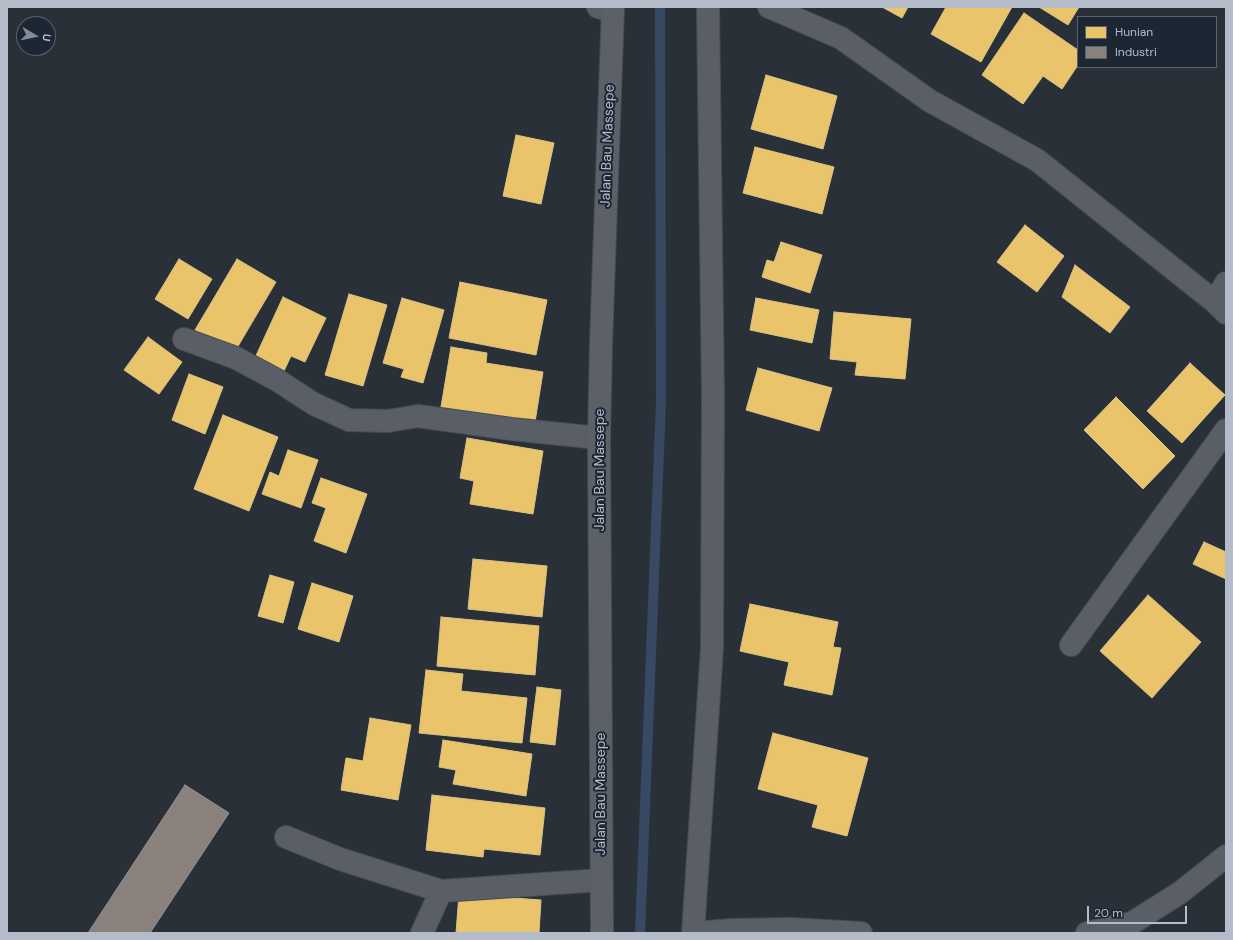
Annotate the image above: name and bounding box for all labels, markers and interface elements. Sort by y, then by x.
north arrow [16,16,56,56]
legend [1077,16,1217,68]
text: Hunian [1115,24,1153,40]
text: U [39,33,54,43]
text: Industri [1115,44,1157,60]
street label: Jalan Bau Massepe [597,84,619,208]
street label: Jalan Bau Massepe [592,408,608,532]
street label: Jalan Bau Massepe [593,732,609,856]
scale bar [1089,898,1189,924]
text: 20 m [1094,905,1123,921]

